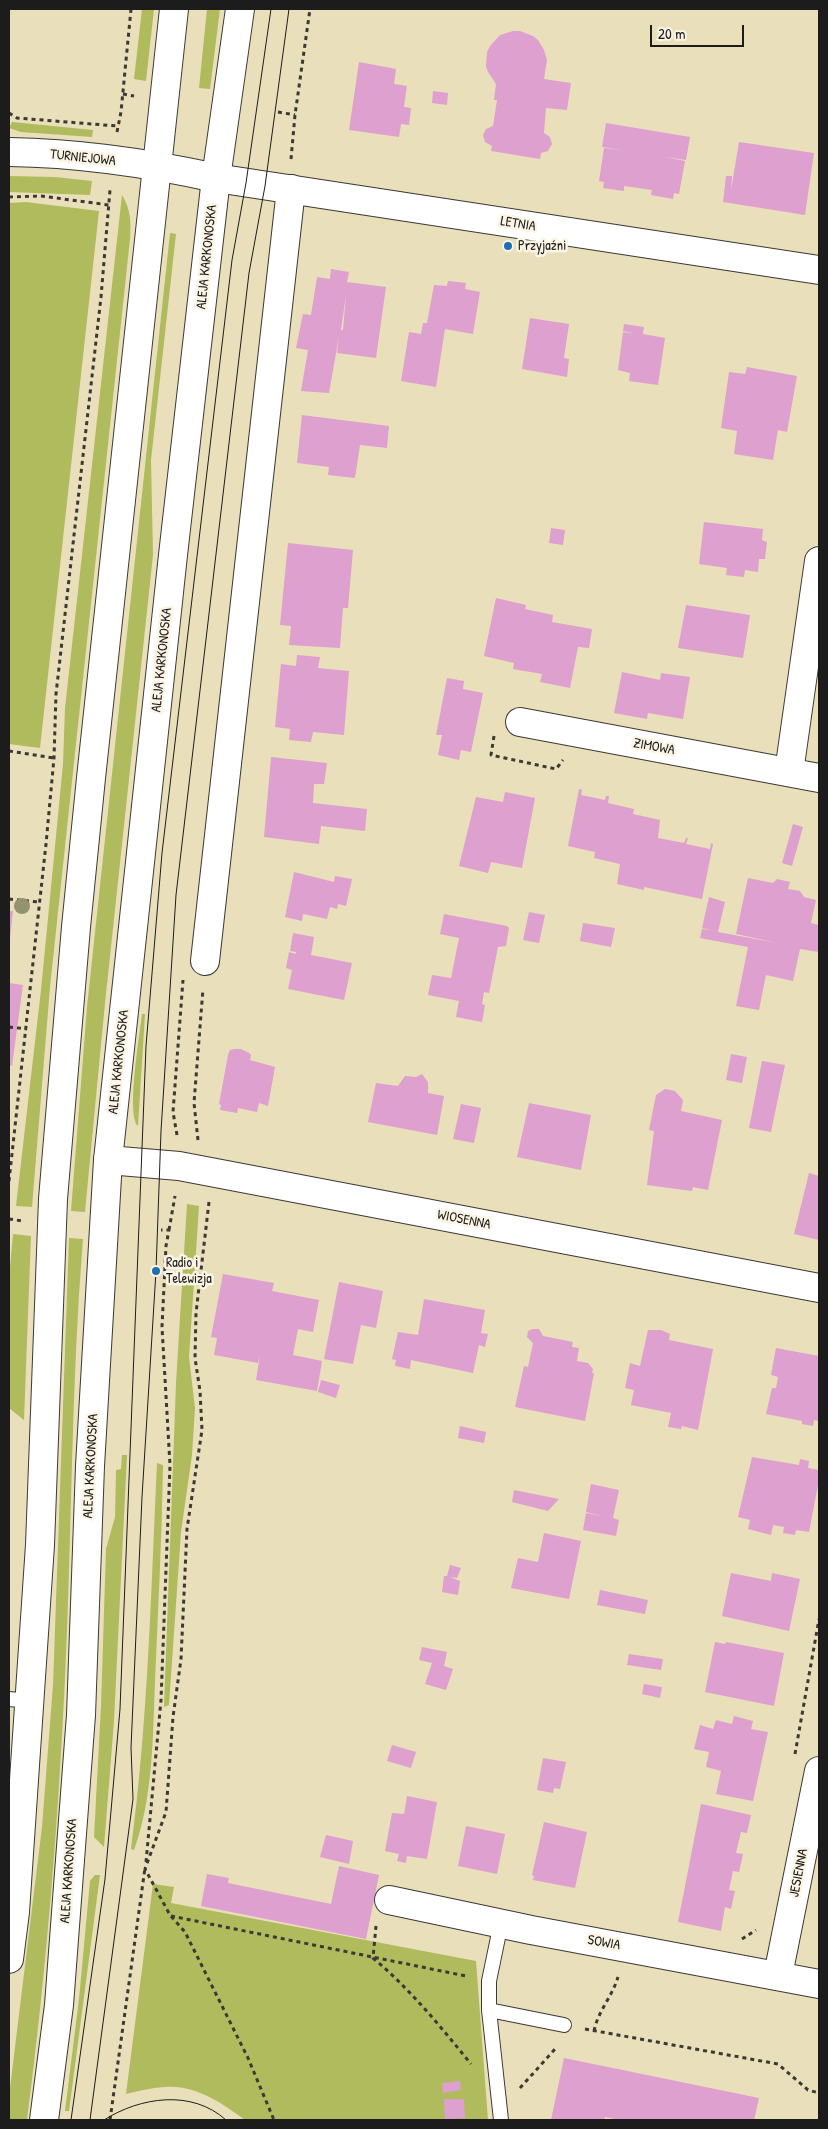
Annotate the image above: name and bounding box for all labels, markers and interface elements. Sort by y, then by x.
scale bar [653,15,747,47]
text: 20 m [658,23,685,44]
street label: TURNIEJOWA [49,146,117,170]
street label: ALEJA KARKONOSKA [193,204,221,310]
street label: LETNIA [499,213,537,235]
place label: Przyjaźni [518,238,566,254]
marker: Przyjaźni [502,240,514,252]
street label: ALEJA KARKONOSKA [148,607,176,713]
street label: ZIMOWA [632,735,676,759]
street label: ALEJA KARKONOSKA [105,1009,133,1115]
street label: WIOSENNA [436,1207,492,1233]
place label: Radio i Telewizja [166,1255,212,1288]
marker: Radio i Telewizja [150,1265,162,1277]
street label: ALEJA KARKONOSKA [80,1413,102,1519]
street label: ALEJA KARKONOSKA [57,1818,81,1924]
street label: JESIENNA [786,1847,812,1899]
street label: SOWIA [586,1932,622,1954]

